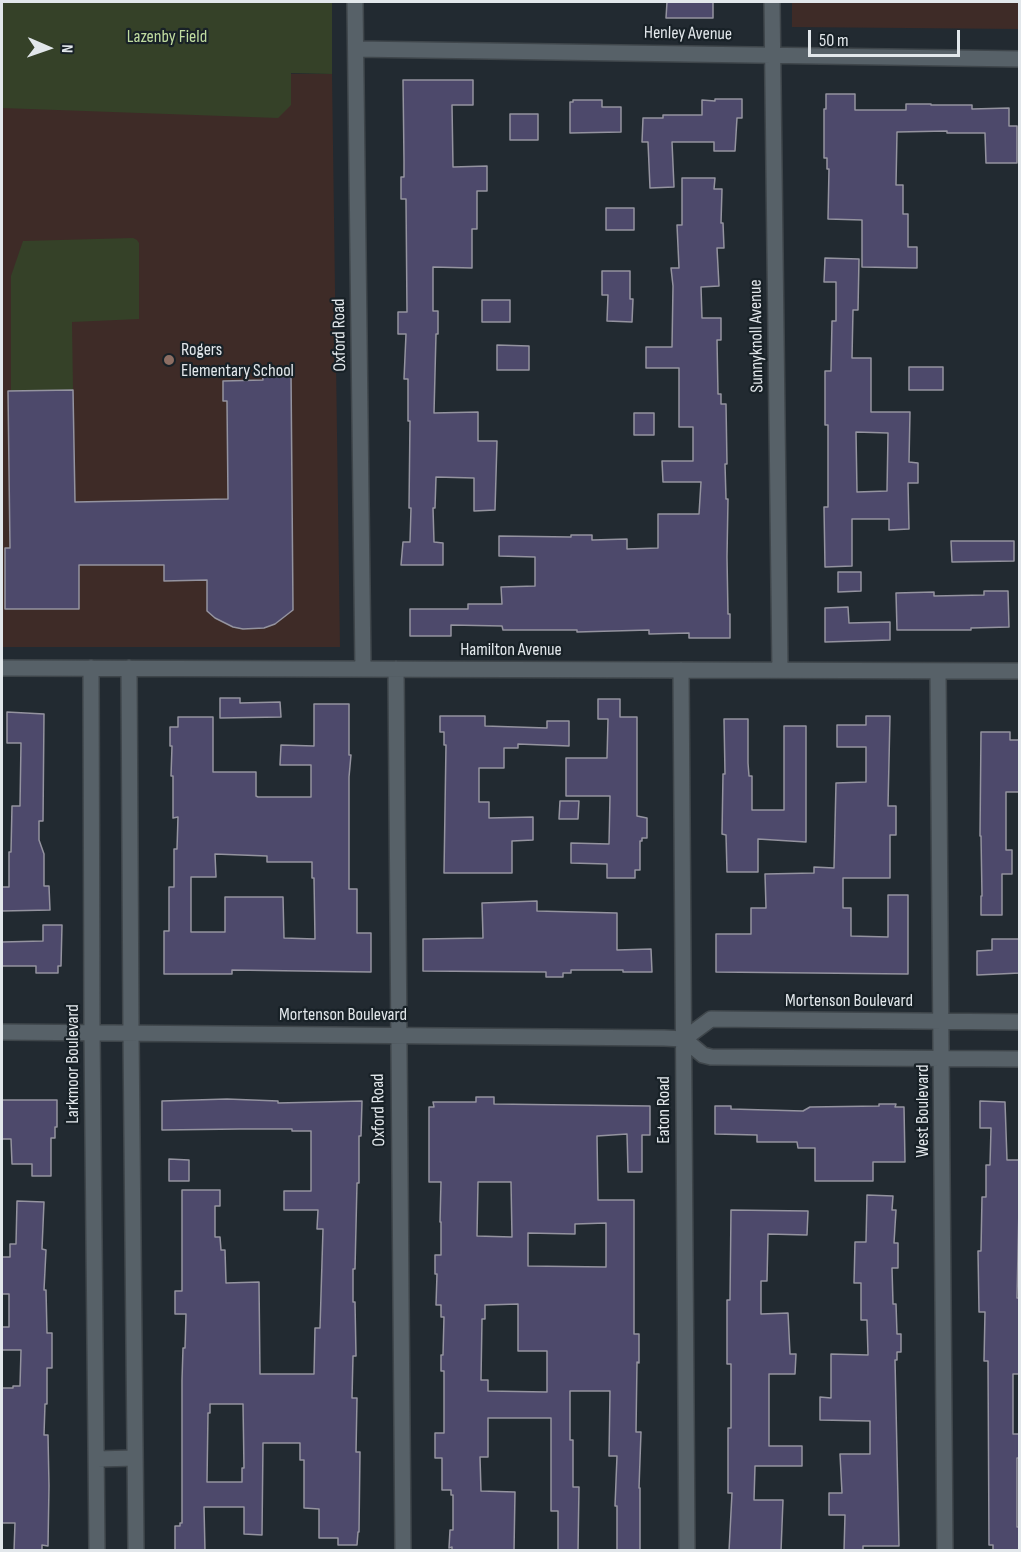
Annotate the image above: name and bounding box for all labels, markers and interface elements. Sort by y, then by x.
north arrow [18,18,78,78]
scale bar [811,18,962,56]
street label: Henley Avenue [644,22,732,46]
park label: Lazenby Field [127,26,207,48]
text: 50 m [819,30,849,51]
text: N [57,44,76,53]
street label: Sunnyknoll Avenue [745,279,769,393]
street label: Oxford Road [329,298,351,372]
place label: Rogers Elementary School [181,339,294,382]
marker: Rogers Elementary School [162,353,176,367]
street label: Hamilton Avenue [460,639,562,661]
street label: Mortenson Boulevard [785,990,913,1012]
street label: Larkmoor Boulevard [62,1004,84,1124]
street label: Mortenson Boulevard [279,1004,407,1026]
street label: West Boulevard [912,1065,934,1157]
street label: Oxford Road [368,1073,390,1147]
street label: Eaton Road [653,1076,675,1144]

